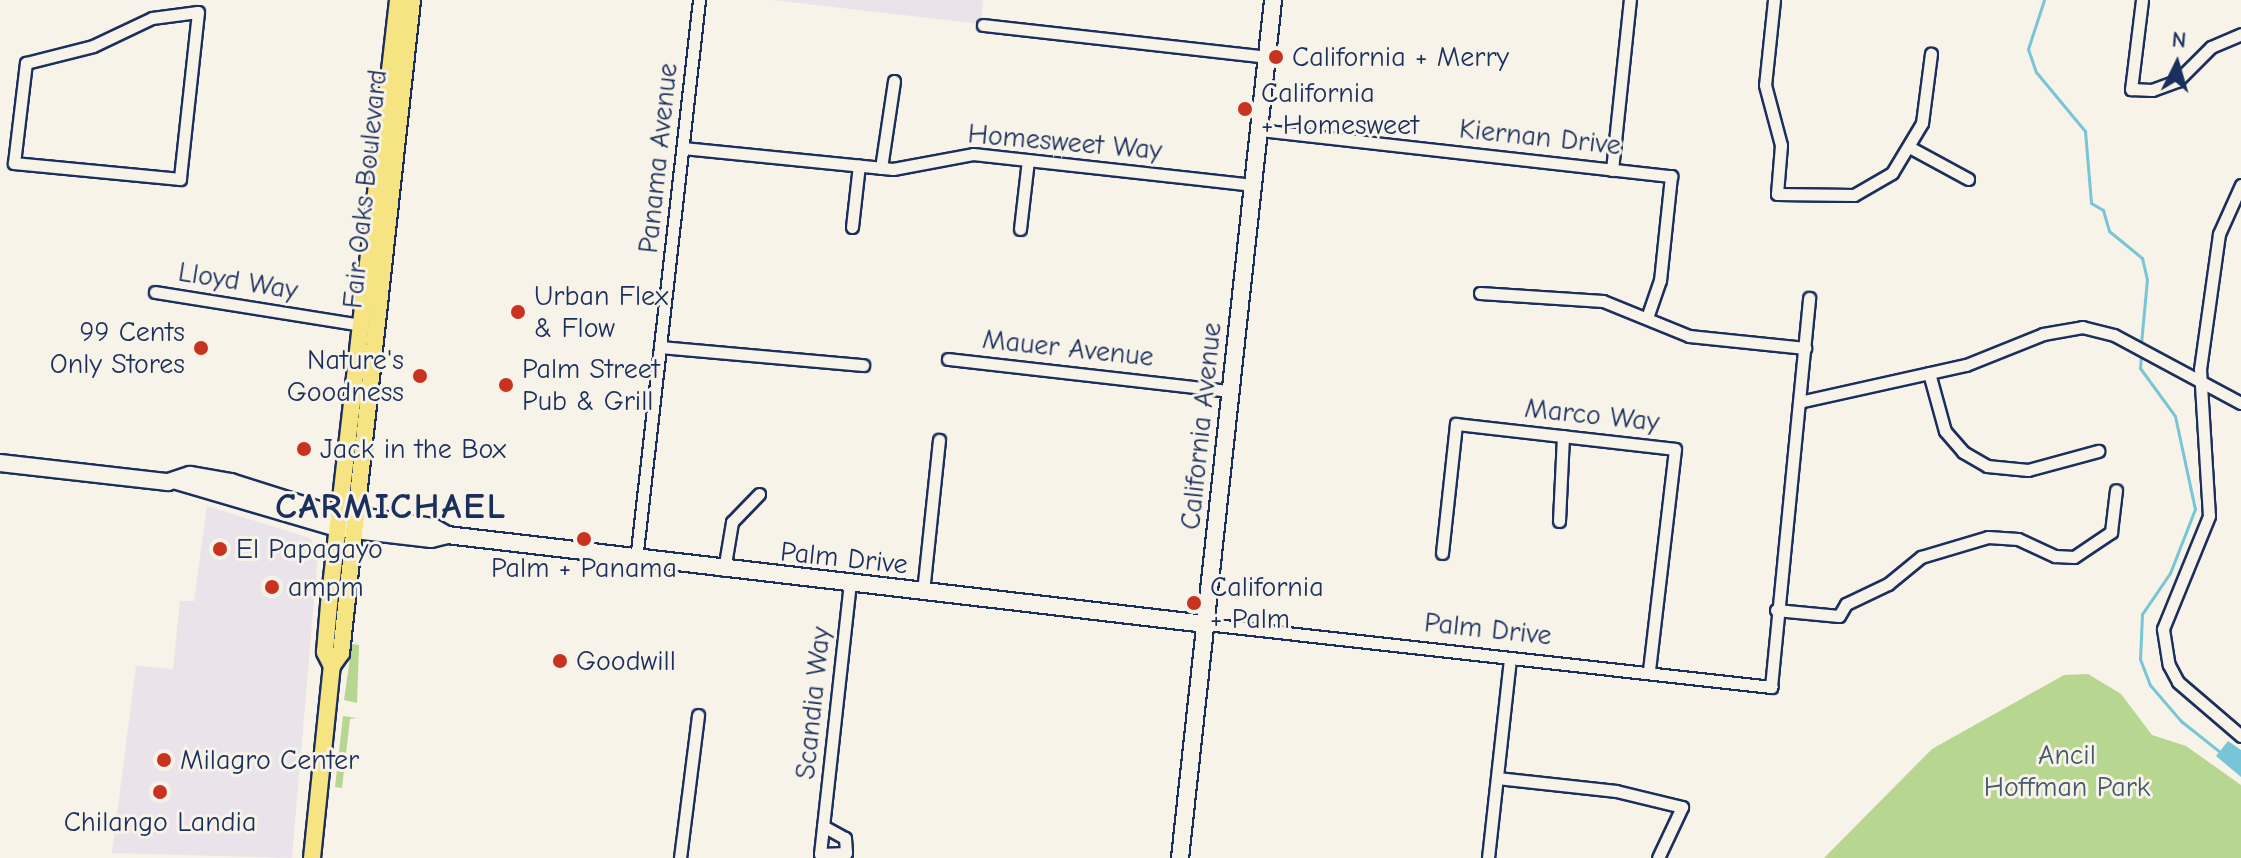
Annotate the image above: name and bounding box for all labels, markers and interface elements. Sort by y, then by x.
north arrow [2137,24,2217,104]
text: N [2171,27,2187,54]
place label: California + Merry [1292,40,1509,74]
marker: California + Merry [1267,48,1285,66]
street label: Panama Avenue [631,61,685,255]
street label: Fair Oaks Boulevard [336,68,394,310]
place label: California + Homesweet [1261,76,1419,142]
marker: California + Homesweet [1236,100,1254,118]
street label: Kiernan Drive [1458,112,1622,162]
street label: Homesweet Way [966,117,1164,167]
street label: Lloyd Way [176,255,300,307]
place label: Urban Flex & Flow [534,279,668,345]
marker: Urban Flex & Flow [509,303,527,321]
place label: 99 Cents Only Stores [50,315,185,381]
street label: California Avenue [1173,321,1229,531]
street label: Mauer Avenue [981,322,1155,374]
marker: 99 Cents Only Stores [192,339,210,357]
place label: Nature's Goodness [287,343,404,409]
place label: Palm Street Pub & Grill [522,352,660,418]
marker: Nature's Goodness [411,367,429,385]
marker: Palm Street Pub & Grill [497,376,515,394]
street label: Marco Way [1523,391,1661,439]
place label: Jack in the Box [320,432,506,466]
marker: Jack in the Box [295,440,313,458]
district label: CARMICHAEL [275,485,507,529]
marker: Palm + Panama [575,530,593,548]
place label: El Papagayo [236,532,383,566]
street label: Palm Drive [779,535,909,581]
marker: El Papagayo [211,540,229,558]
place label: Palm + Panama [491,551,677,585]
place label: ampm [288,570,364,604]
place label: California + Palm [1210,570,1324,636]
marker: ampm [263,578,281,596]
marker: California + Palm [1185,594,1203,612]
street label: Palm Drive [1423,606,1553,652]
street label: Scandia Way [788,625,838,781]
place label: Goodwill [576,644,676,678]
marker: Goodwill [551,652,569,670]
park label: Ancil Hoffman Park [1984,738,2150,804]
place label: Milagro Center [180,743,359,777]
marker: Milagro Center [155,751,173,769]
marker: Chilango Landia [151,783,169,801]
place label: Chilango Landia [64,805,256,839]

